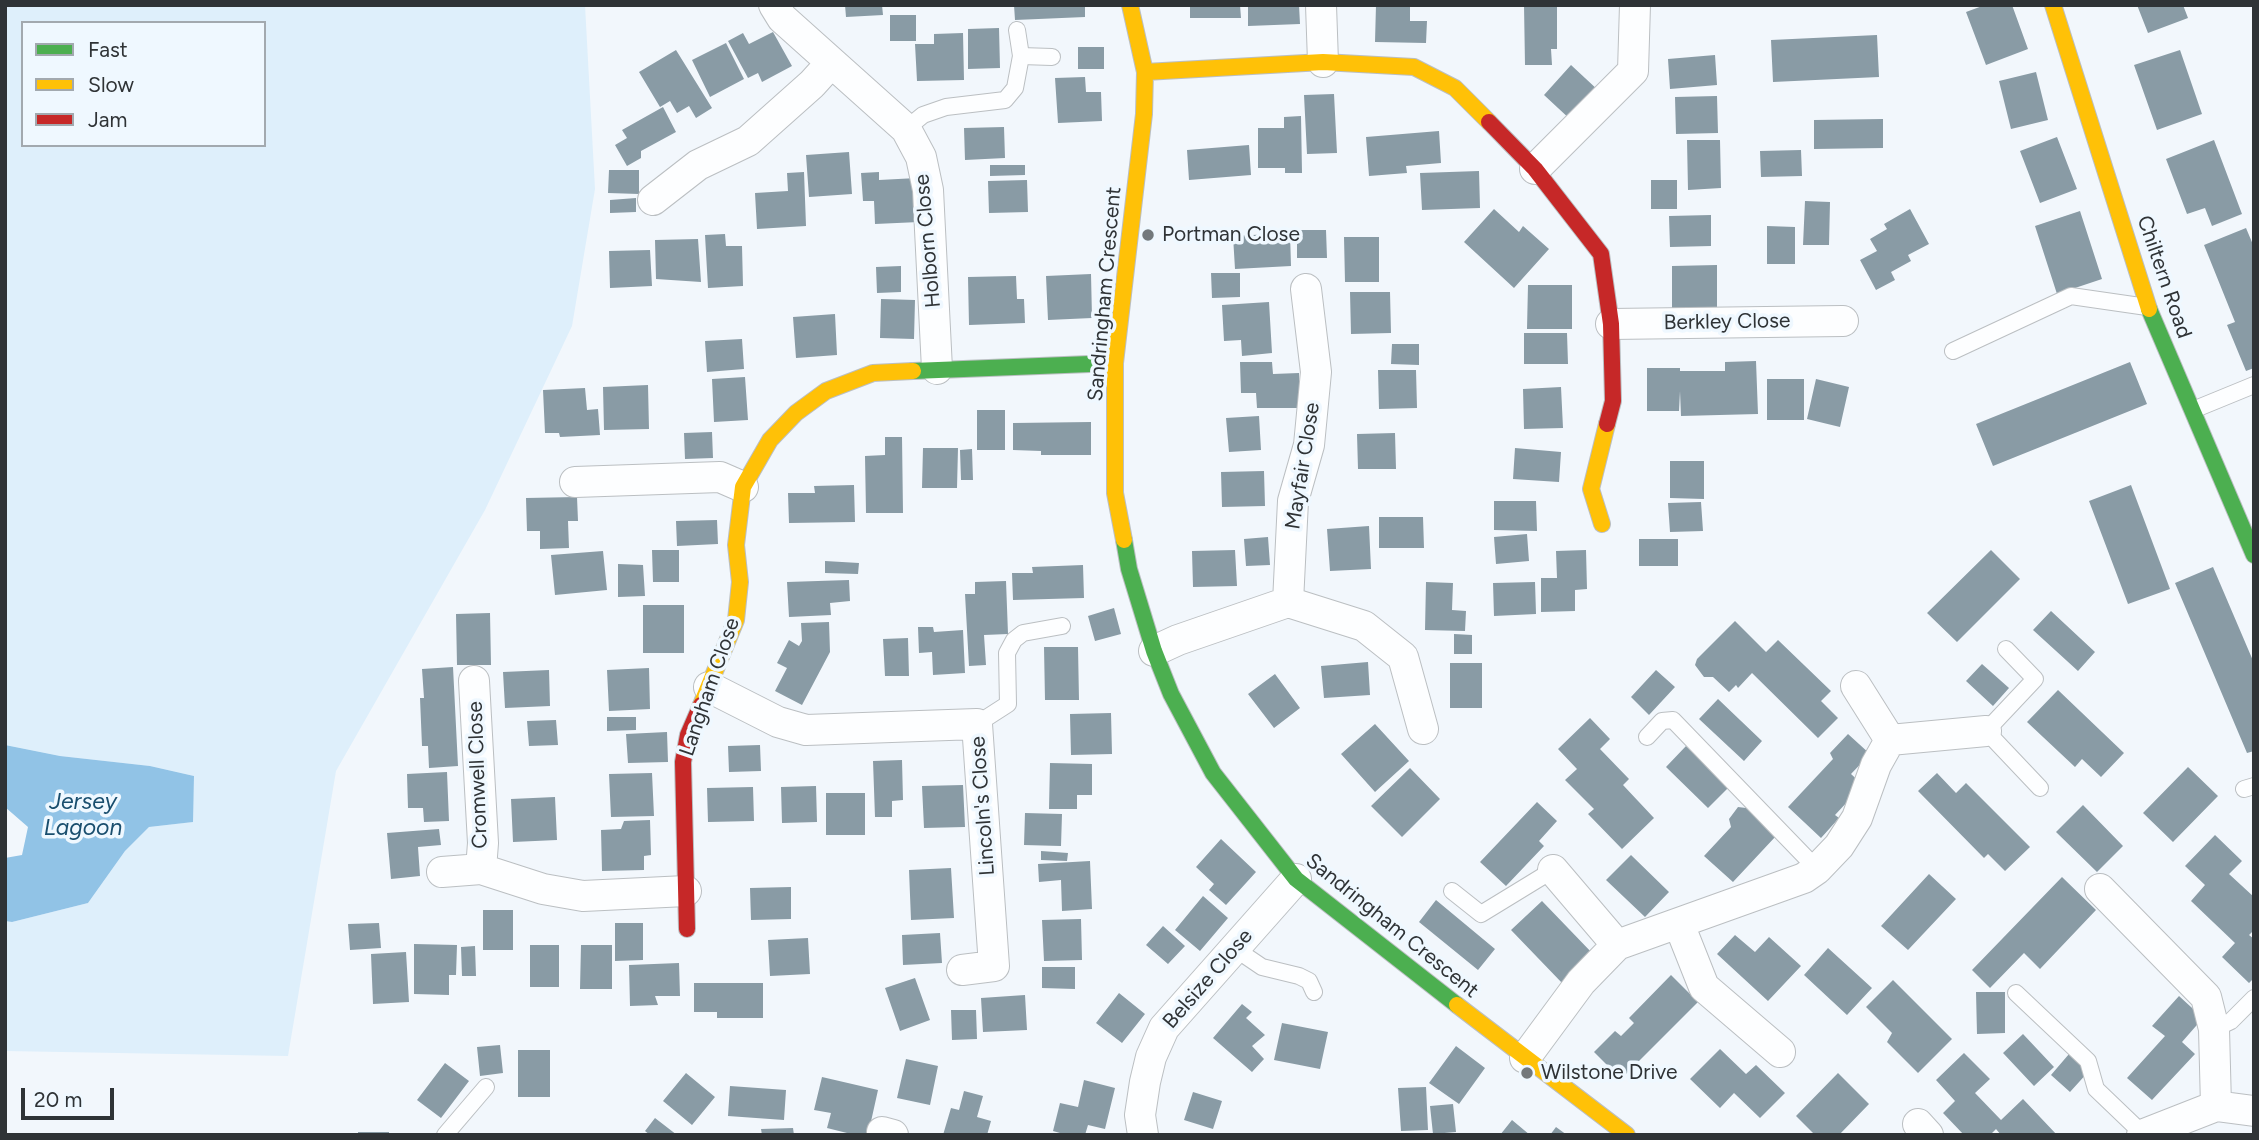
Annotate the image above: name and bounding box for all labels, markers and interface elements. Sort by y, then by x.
legend [21,21,266,147]
text: Fast [88,37,128,62]
text: Slow [88,72,134,97]
text: Jam [88,107,127,132]
street label: Holborn Close [910,173,946,309]
street label: Sandringham Crescent [1083,186,1127,402]
street label: Chiltern Road [2131,212,2197,342]
place label: Portman Close [1162,222,1300,248]
marker: Portman Close [1140,227,1156,243]
street label: Berkley Close [1663,308,1791,336]
street label: Mayfair Close [1281,401,1325,531]
street label: Langham Close [675,615,745,759]
street label: Cromwell Close [463,701,493,849]
street label: Lincoln's Close [966,735,1000,877]
water label: Jersey Lagoon [44,788,122,842]
street label: Sandringham Crescent [1300,849,1484,1003]
street label: Belsize Close [1158,924,1258,1034]
place label: Wilstone Drive [1541,1060,1677,1086]
marker: Wilstone Drive [1519,1065,1535,1081]
scale bar [24,1074,117,1118]
text: 20 m [34,1087,82,1112]

